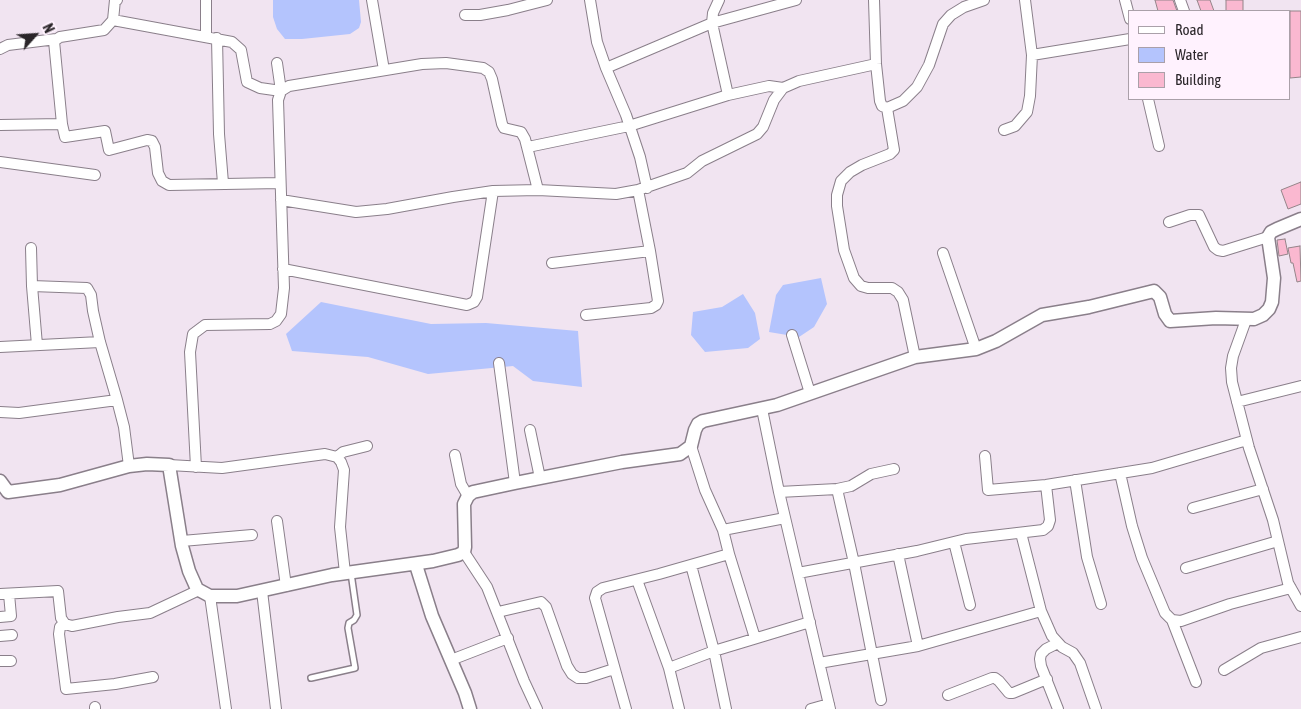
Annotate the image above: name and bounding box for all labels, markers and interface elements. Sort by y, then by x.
north arrow [10,10,60,60]
legend [1128,10,1291,100]
text: N [39,21,57,36]
text: Road [1175,21,1204,38]
text: Water [1175,46,1208,63]
text: Building [1175,71,1221,88]

